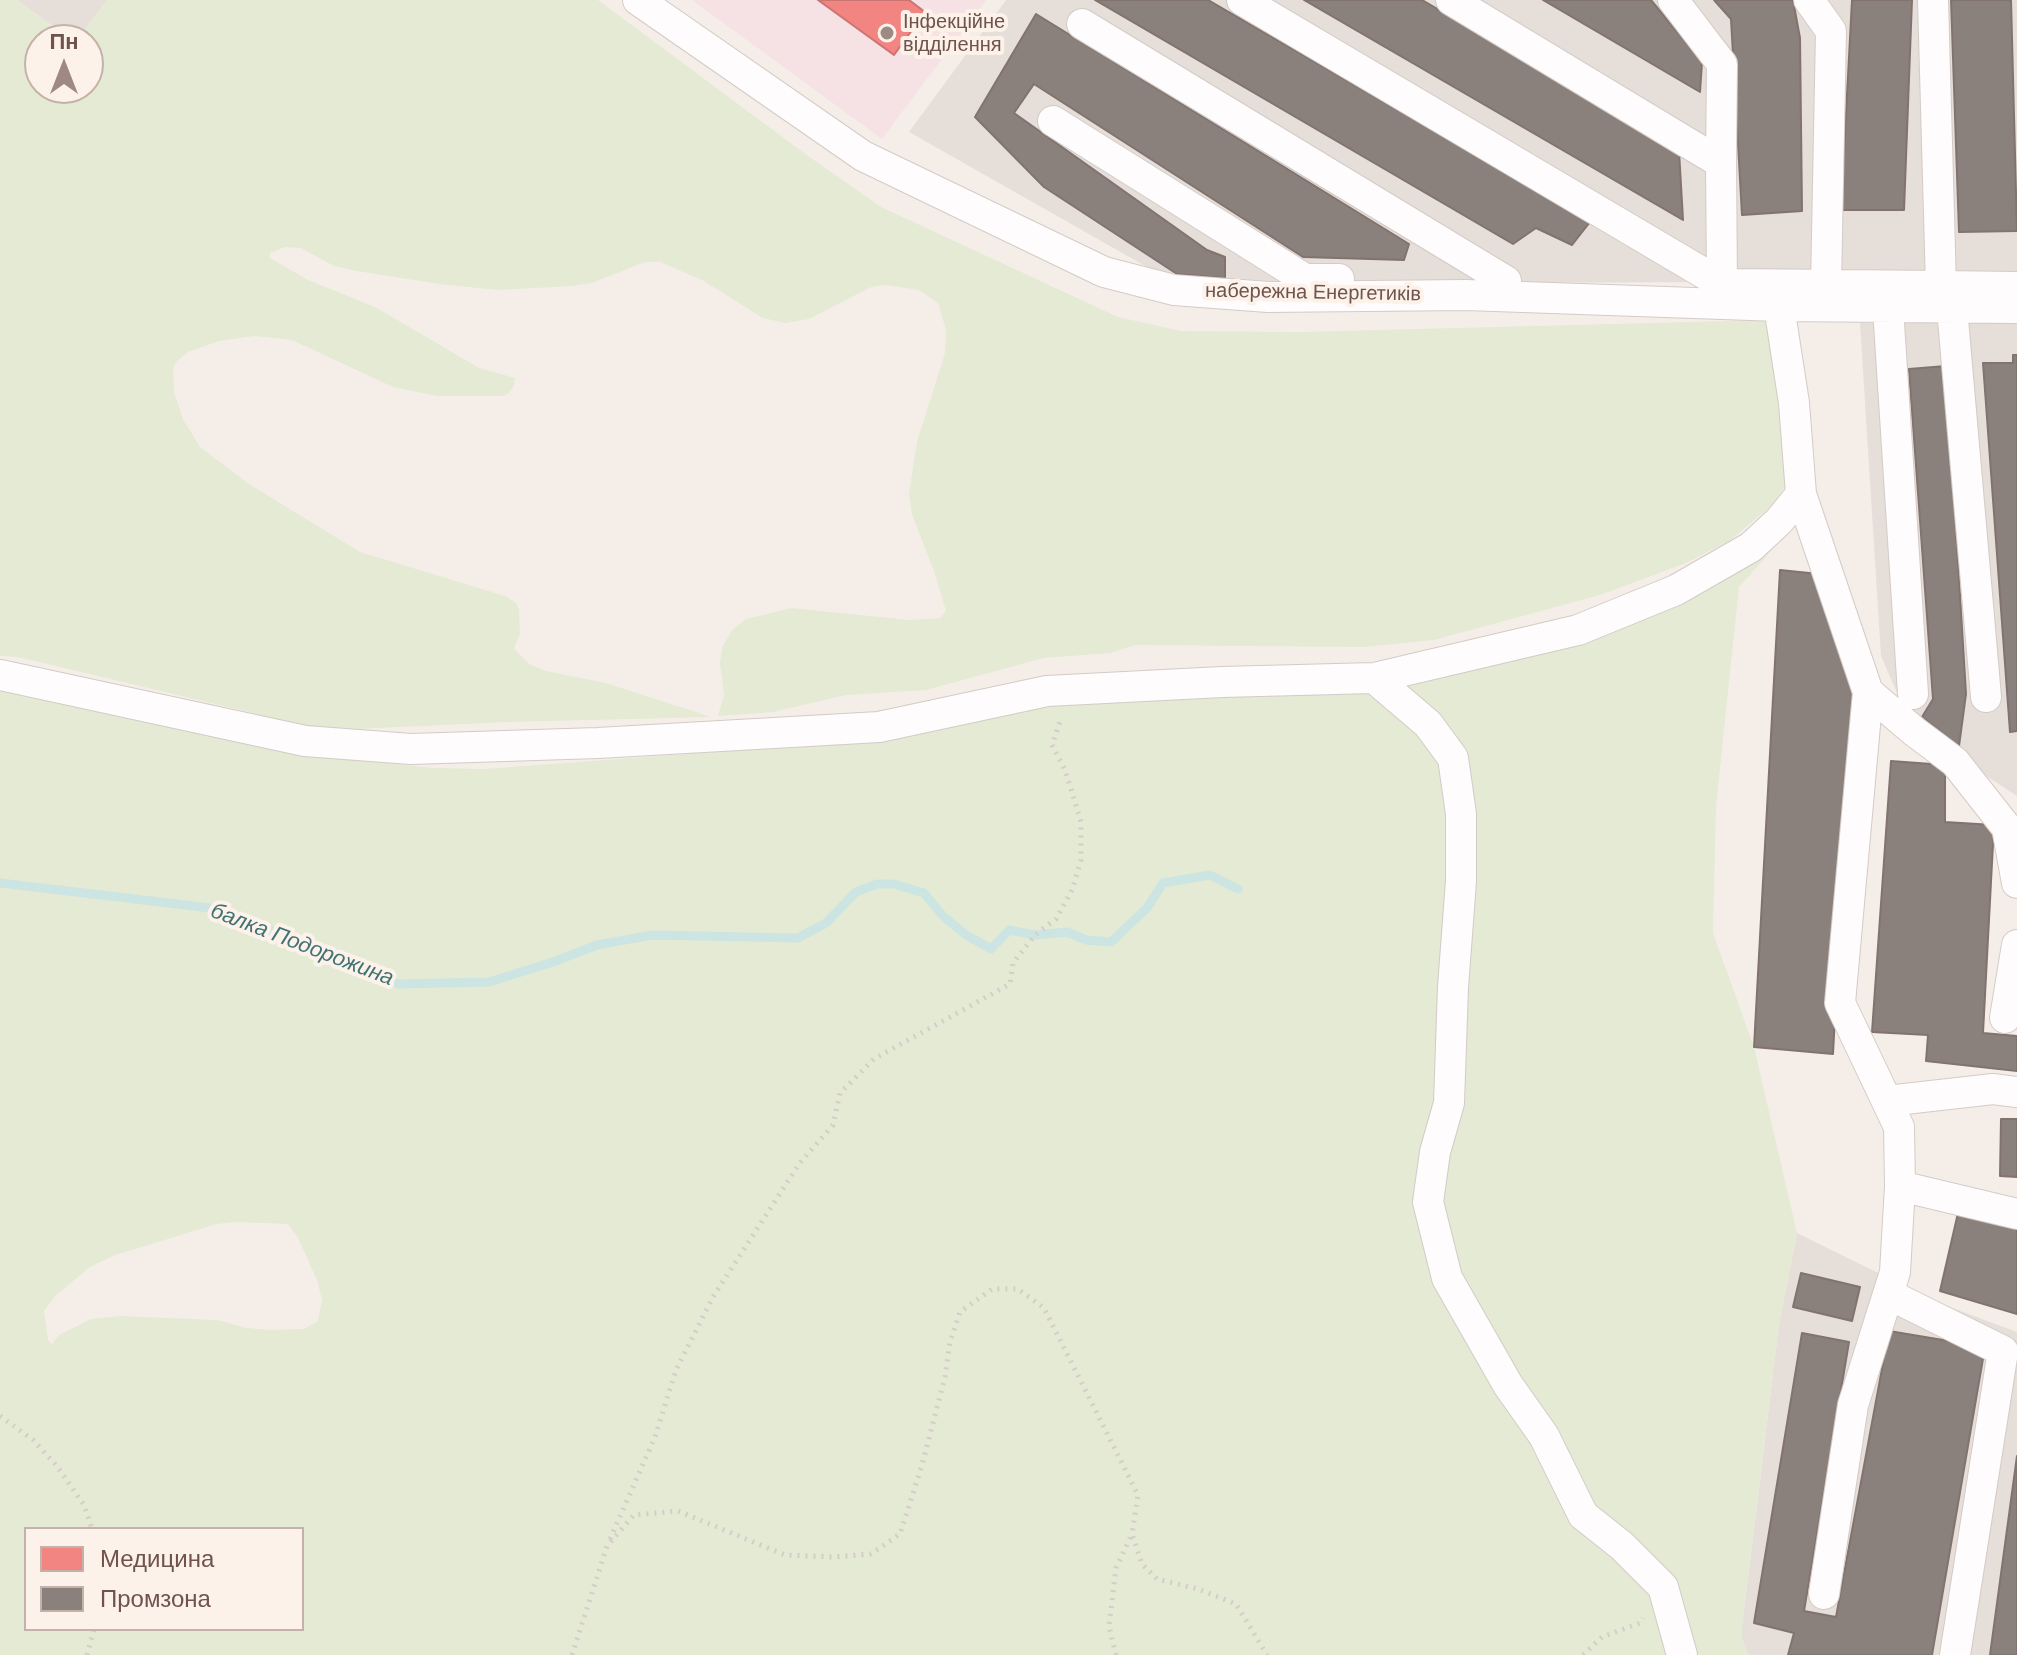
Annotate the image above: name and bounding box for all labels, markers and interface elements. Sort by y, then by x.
place label: Інфекційне відділення [903,10,1005,57]
north arrow [24,24,104,104]
marker: Інфекційне відділення [878,24,896,42]
text: Пн [49,29,79,54]
street label: набережна Енергетиків [1205,279,1421,307]
water label: балка Подорожина [207,898,397,992]
legend [24,1527,304,1631]
text: Медицина [100,1545,214,1572]
text: Промзона [100,1585,211,1612]

